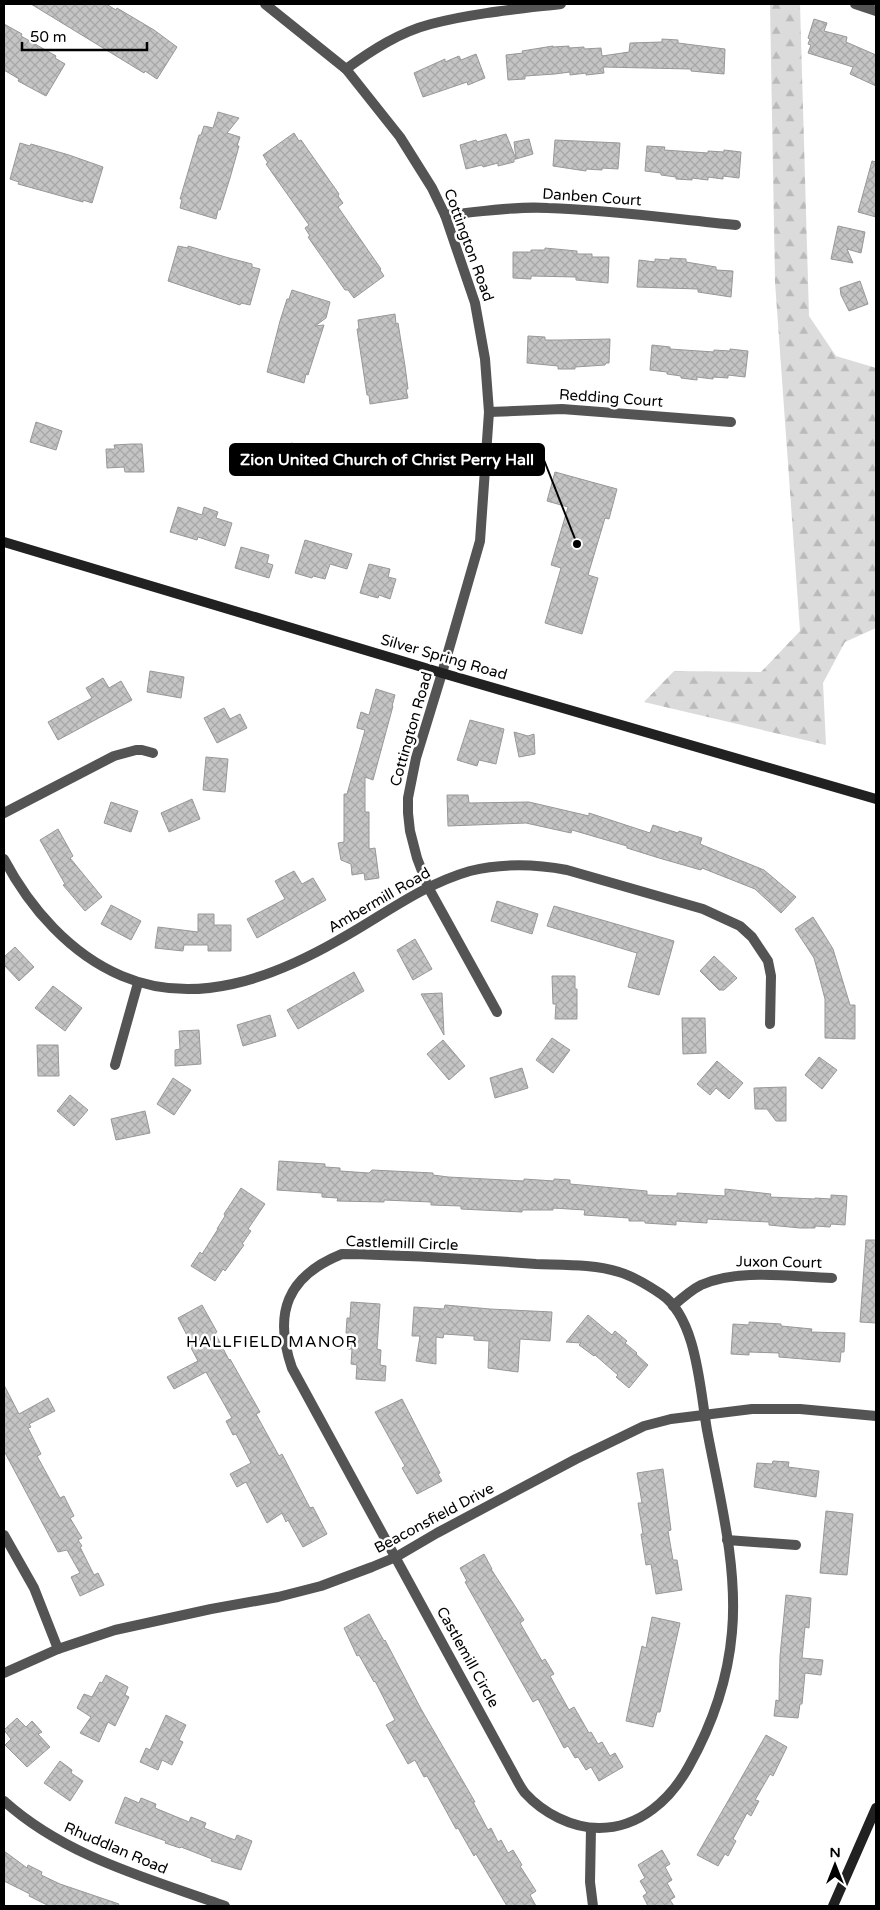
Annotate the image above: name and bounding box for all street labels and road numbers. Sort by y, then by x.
street label: Danben Court [542,185,643,209]
street label: Cottington Road [440,186,498,304]
street label: Redding Court [558,385,664,411]
street label: Silver Spring Road [379,630,509,684]
street label: Cottington Road [386,670,436,788]
street label: Ambermill Road [325,863,433,937]
street label: Castlemill Circle [345,1232,459,1254]
street label: Juxon Court [736,1252,822,1272]
street label: Beaconsfield Drive [371,1479,497,1557]
street label: Castlemill Circle [433,1603,503,1711]
street label: Rhuddlan Road [62,1818,170,1878]

